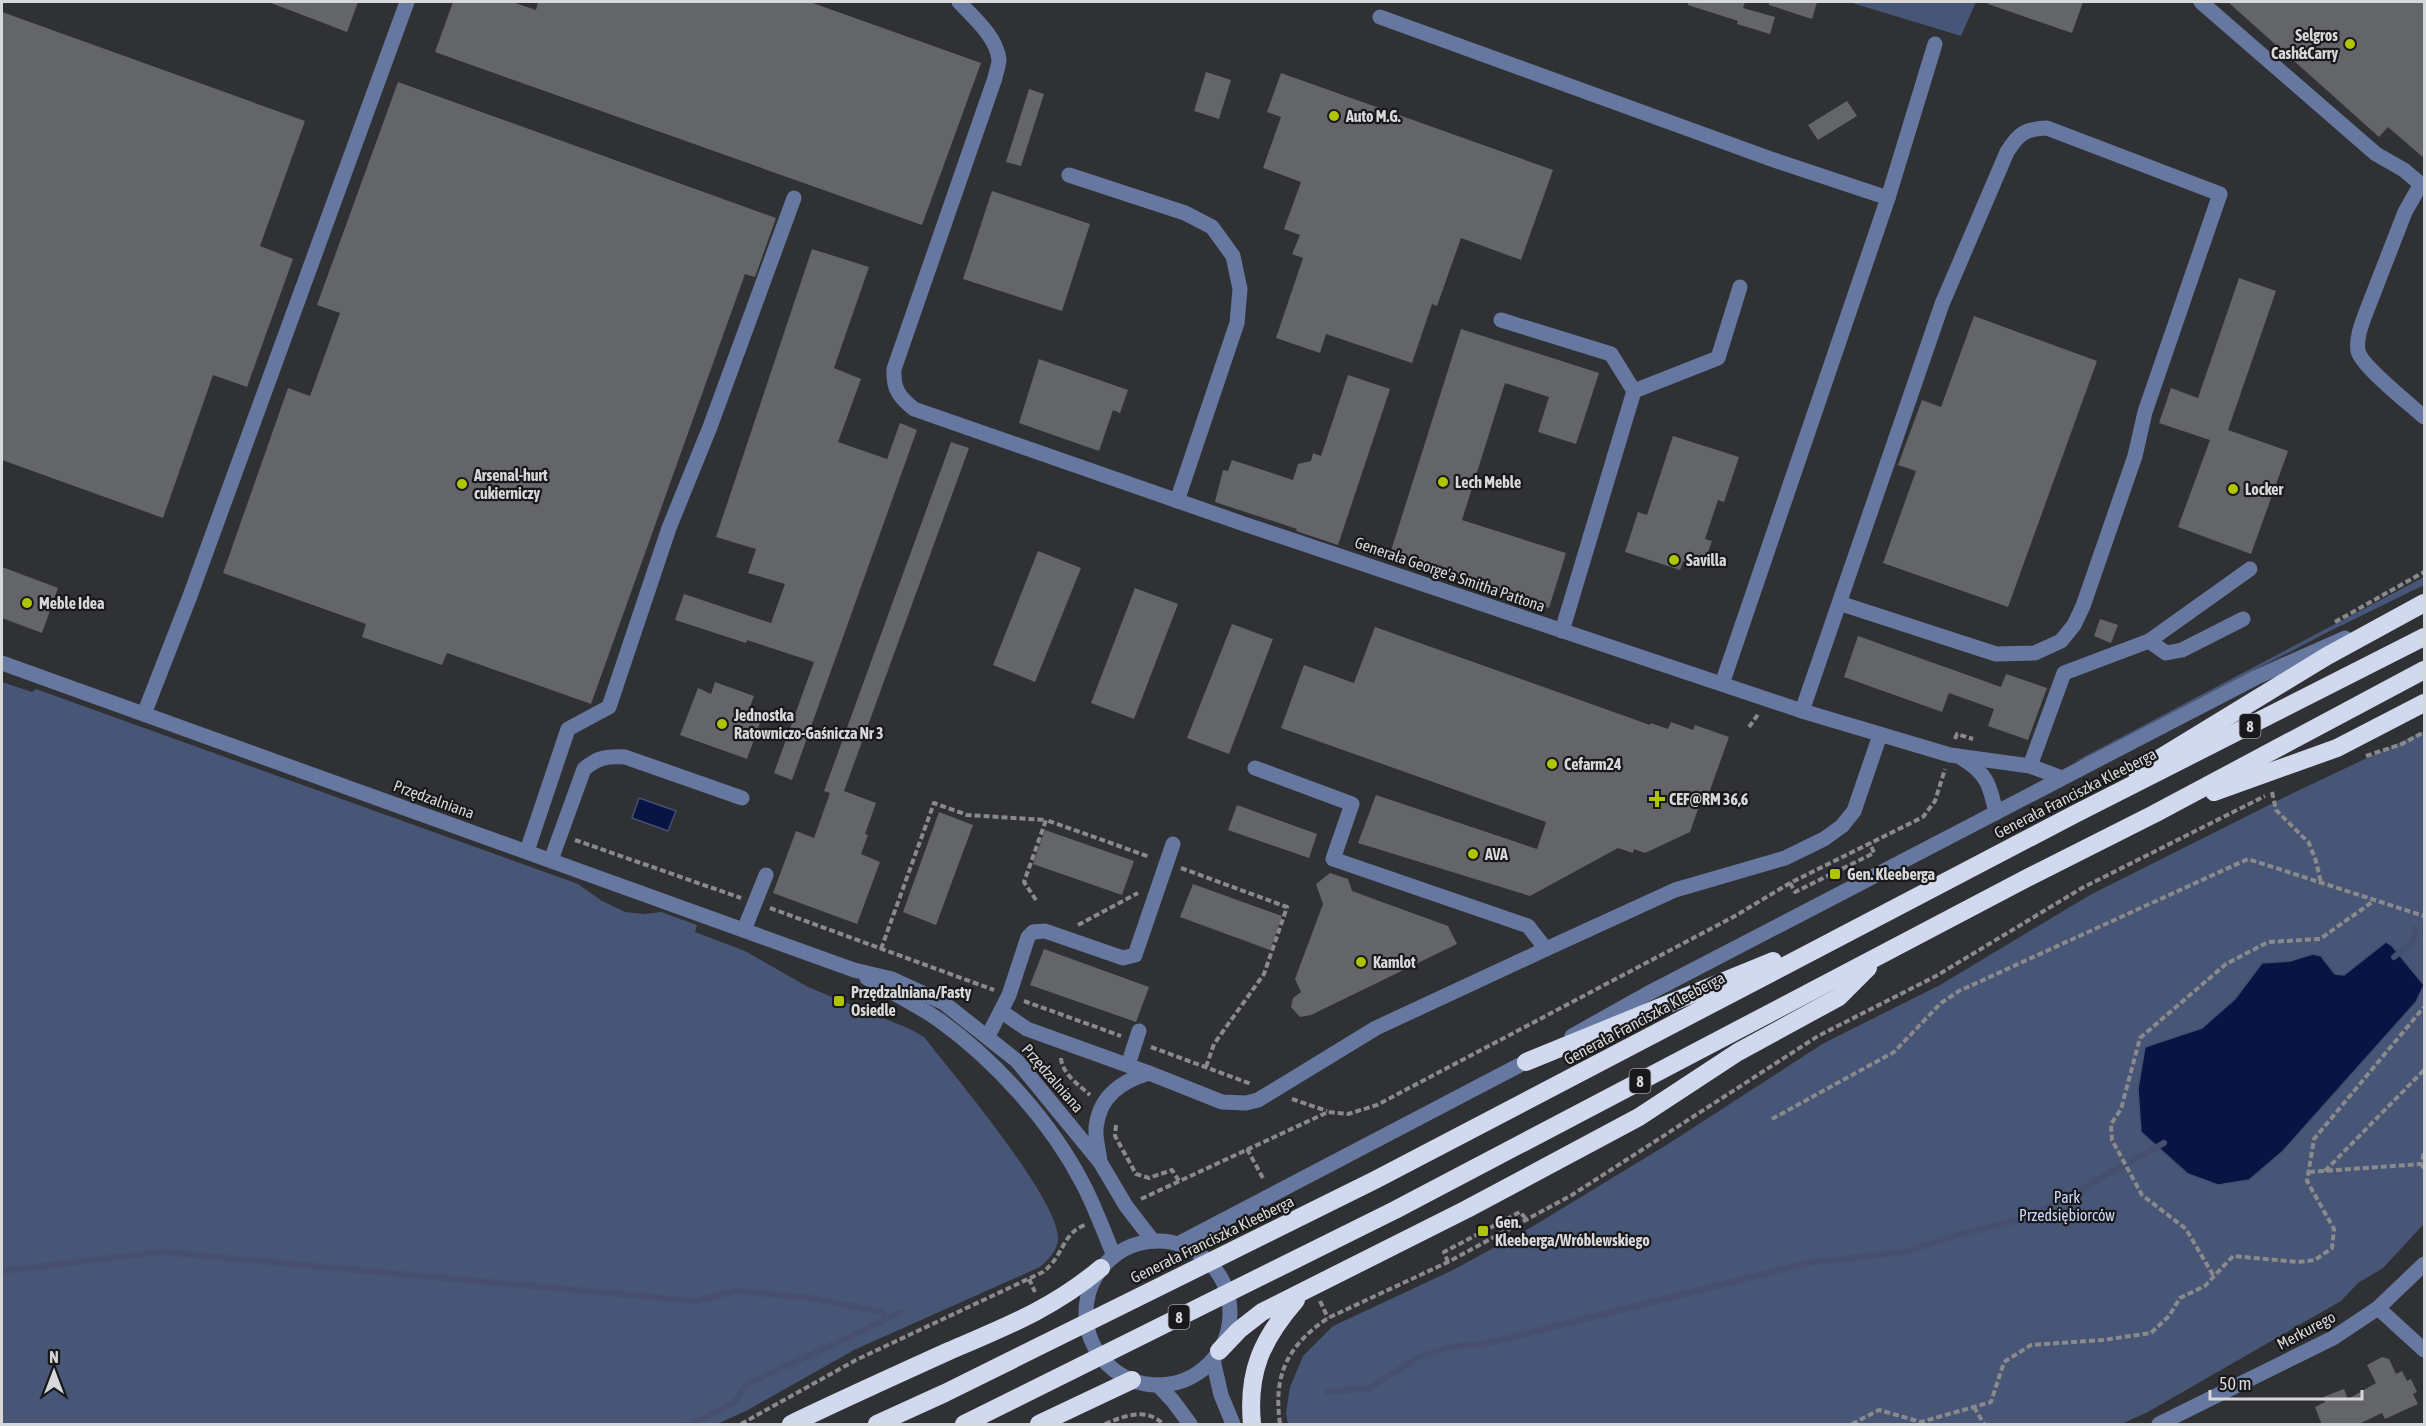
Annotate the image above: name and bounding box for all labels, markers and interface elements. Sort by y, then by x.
place label: Selgros Cash&Carry [2271,26,2338,62]
marker: Selgros Cash&Carry [2343,37,2357,51]
place label: Auto M.G. [1345,107,1401,125]
marker: Auto M.G. [1327,109,1341,123]
place label: Arsenal-hurt cukierniczy [473,466,548,502]
place label: Lech Meble [1455,473,1521,491]
marker: Lech Meble [1436,475,1450,489]
marker: Arsenal-hurt cukierniczy [455,477,469,491]
place label: Locker [2245,480,2284,498]
marker: Locker [2226,482,2240,496]
street label: Generała George'a Smitha Pattona [1352,533,1548,616]
place label: Savilla [1686,551,1726,569]
marker: Savilla [1667,553,1681,567]
place label: Meble Idea [39,594,104,612]
marker: Meble Idea [20,596,34,610]
place label: Jednostka Ratowniczo-Gaśnicza Nr 3 [733,706,883,742]
road number: 8 [2240,714,2260,738]
marker: Jednostka Ratowniczo-Gaśnicza Nr 3 [715,717,729,731]
street label: Generała Franciszka Kleeberga [1991,744,2159,843]
place label: Cefarm24 [1564,755,1622,773]
marker: Cefarm24 [1545,757,1559,771]
street label: Przędzalniana [391,776,477,823]
place label: CEF@RM 36,6 [1669,790,1749,808]
marker: CEF@RM 36,6 [1650,792,1664,806]
place label: AVA [1484,845,1508,863]
marker: AVA [1466,847,1480,861]
place label: Gen. Kleeberga [1847,865,1935,883]
marker: Gen. Kleeberga [1828,867,1842,881]
place label: Kamlot [1373,953,1416,971]
marker: Kamlot [1354,955,1368,969]
street label: Generała Franciszka Kleeberga [1561,968,1728,1069]
place label: Przędzalniana/Fasty Osiedle [851,983,972,1019]
marker: Przędzalniana/Fasty Osiedle [832,994,846,1008]
street label: Przędzalniana [1018,1040,1087,1116]
road number: 8 [1630,1069,1650,1093]
park label: Park Przedsiębiorców [2019,1188,2115,1225]
street label: Generała Franciszka Kleeberga [1127,1192,1297,1287]
place label: Gen. Kleeberga/Wróblewskiego [1495,1213,1650,1249]
marker: Gen. Kleeberga/Wróblewskiego [1476,1224,1490,1238]
road number: 8 [1168,1305,1190,1329]
street label: Merkurego [2274,1307,2339,1354]
north arrow [24,1342,84,1402]
text: N [49,1348,59,1366]
scale bar [2210,1363,2362,1401]
text: 50 m [2219,1373,2251,1394]

